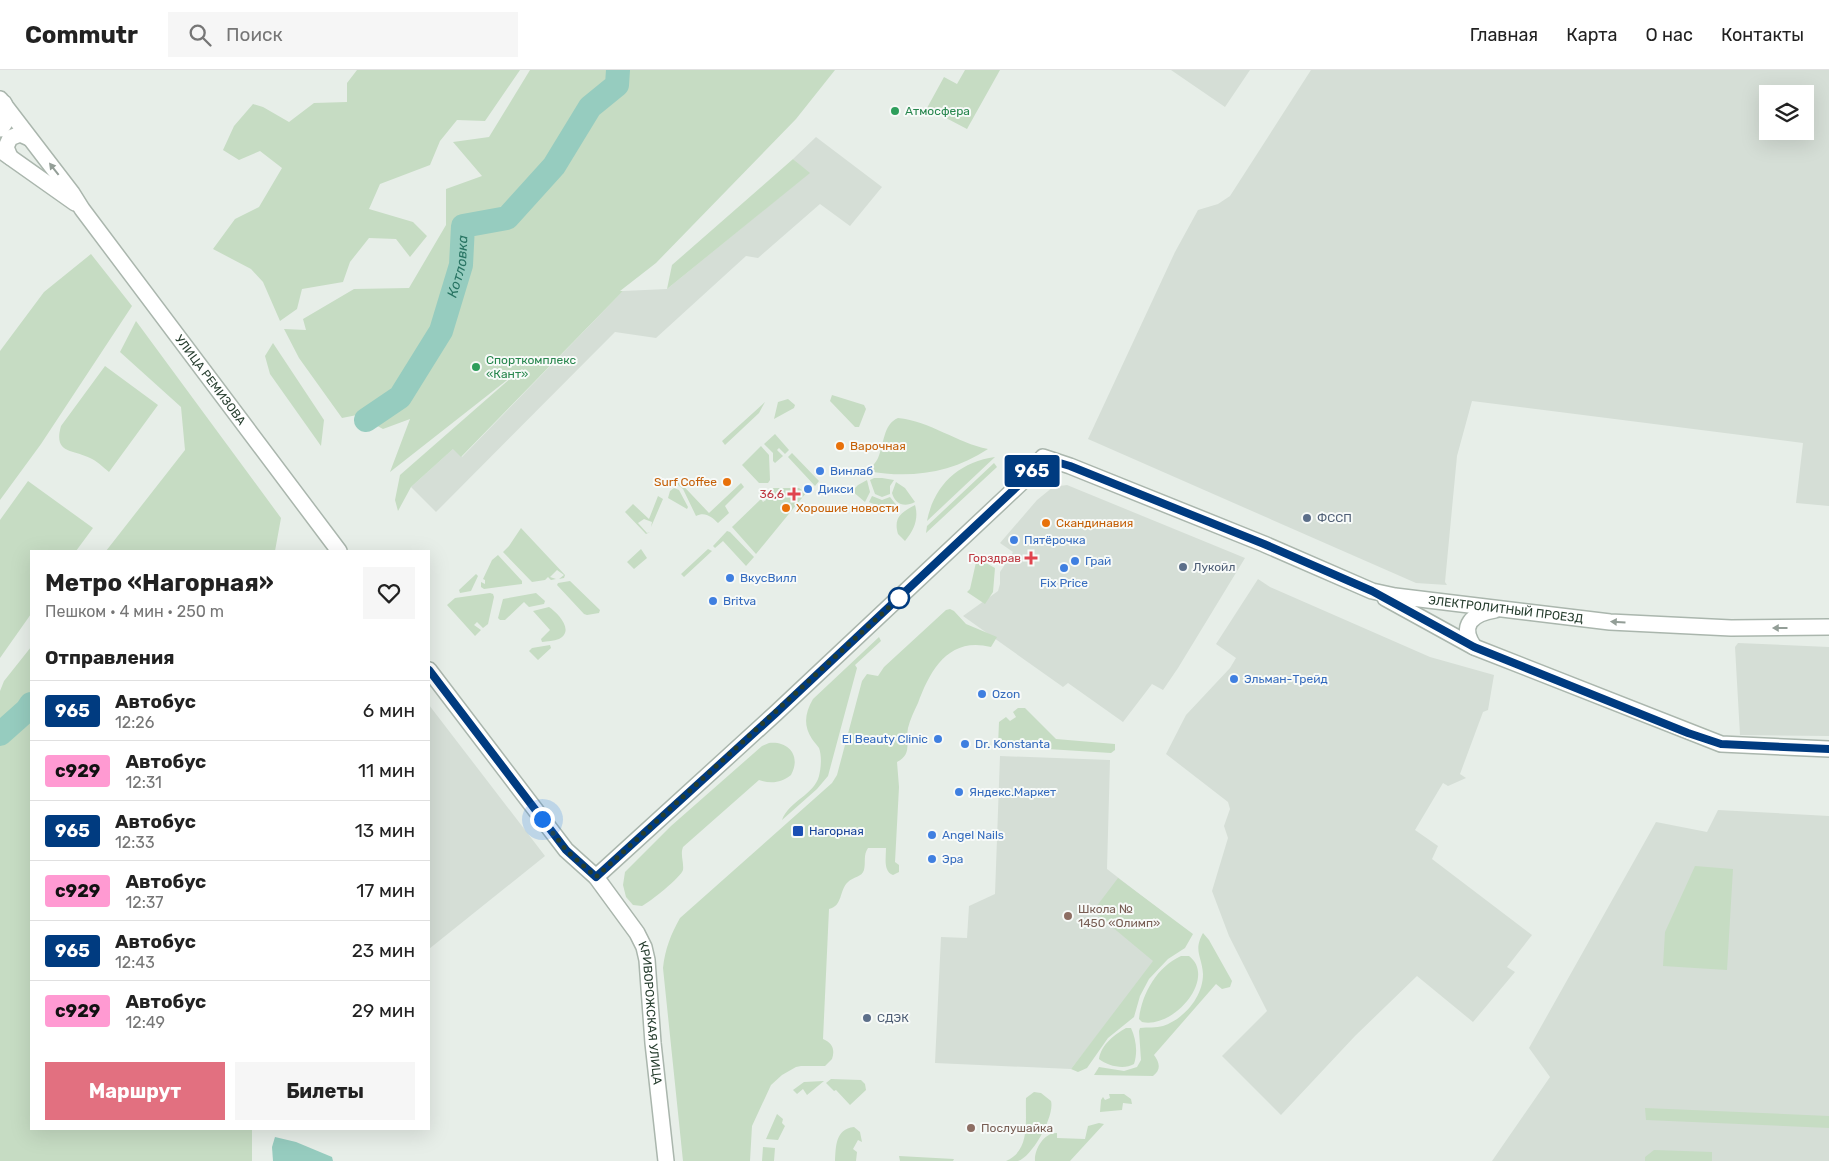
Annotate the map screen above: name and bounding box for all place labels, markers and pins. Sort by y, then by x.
place label: Атмосфера [905,104,970,118]
marker: Атмосфера [889,105,901,117]
place label: Спорткомплекс «Кант» [486,353,576,381]
marker: Спорткомплекс «Кант» [470,361,482,373]
place label: Варочная [850,439,906,453]
marker: Варочная [834,440,846,452]
place label: Винлаб [830,464,873,478]
marker: Винлаб [814,465,826,477]
place label: Surf Coffee [654,475,717,489]
marker: Surf Coffee [721,476,733,488]
place label: Дикси [818,482,854,496]
marker: Дикси [802,483,814,495]
place label: 36,6 [759,487,784,501]
marker: 36,6 [788,488,800,500]
place label: Хорошие новости [796,501,899,515]
marker: Хорошие новости [780,502,792,514]
place label: ФССП [1317,511,1352,525]
marker: ФССП [1301,512,1313,524]
place label: Скандинавия [1056,516,1133,530]
marker: Скандинавия [1040,517,1052,529]
place label: Пятёрочка [1024,533,1086,547]
marker: Пятёрочка [1008,534,1020,546]
place label: Горздрав [968,551,1021,565]
marker: Горздрав [1025,552,1037,564]
place label: Грай [1085,554,1111,568]
marker: Грай [1069,555,1081,567]
place label: Лукойл [1193,560,1235,574]
marker: Лукойл [1177,561,1189,573]
marker: Fix Price [1058,562,1070,574]
place label: ВкусВилл [740,571,797,585]
marker: ВкусВилл [724,572,736,584]
place label: Fix Price [1040,576,1088,590]
unlabelled marker [888,587,910,609]
place label: Britva [723,594,756,608]
marker: Britva [707,595,719,607]
place label: Эльман-Трейд [1244,672,1328,686]
marker: Эльман-Трейд [1228,673,1240,685]
place label: Ozon [992,687,1020,701]
marker: Ozon [976,688,988,700]
place label: El Beauty Clinic [842,732,928,746]
marker: El Beauty Clinic [932,733,944,745]
place label: Dr. Konstanta [975,737,1050,751]
marker: Dr. Konstanta [959,738,971,750]
place label: Яндекс.Маркет [969,785,1056,799]
marker: Яндекс.Маркет [953,786,965,798]
marker: Нагорная [791,824,805,838]
place label: Нагорная [809,824,864,838]
place label: Angel Nails [942,828,1004,842]
marker: Angel Nails [926,829,938,841]
place label: Эра [942,852,963,866]
marker: Эра [926,853,938,865]
place label: Школа № 1450 «Олимп» [1078,902,1160,930]
marker: Школа № 1450 «Олимп» [1062,910,1074,922]
place label: СДЭК [877,1011,909,1025]
marker: СДЭК [861,1012,873,1024]
place label: Послушайка [981,1121,1053,1135]
marker: Послушайка [965,1122,977,1134]

